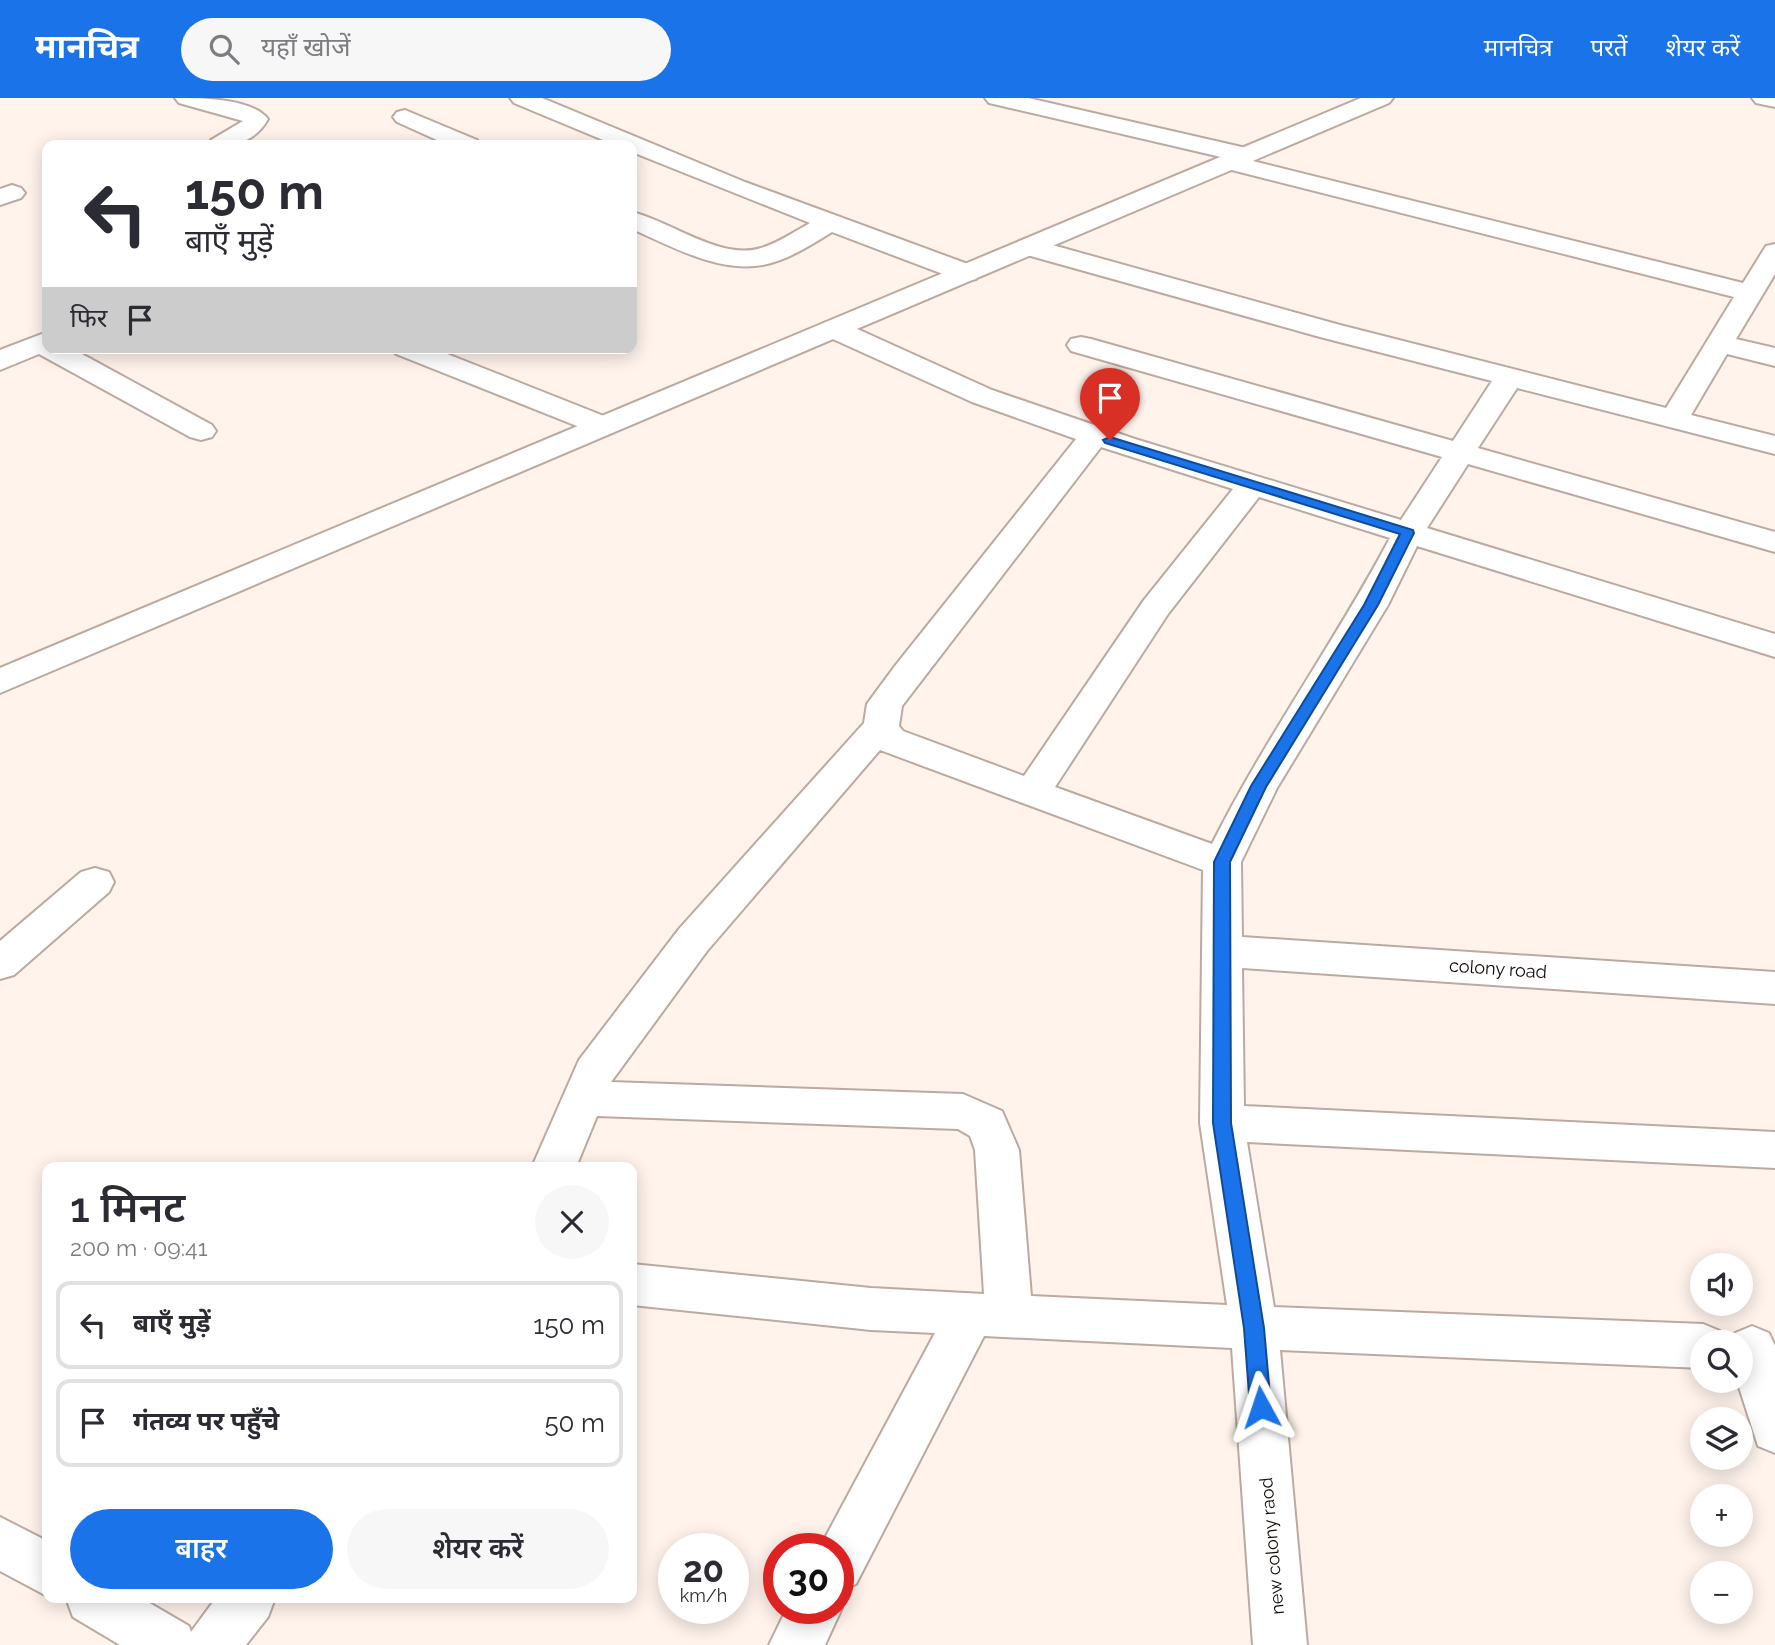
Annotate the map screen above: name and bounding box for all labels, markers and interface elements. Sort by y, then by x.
search box [181,18,671,81]
text: मानचित्र [35,27,139,66]
icon: search [205,30,243,68]
text: यहाँ खोजें [261,32,351,62]
text: मानचित्र [1484,33,1552,62]
text: परतें [1590,33,1628,62]
text: शेयर करें [1666,33,1740,62]
text: 150 m [185,163,324,220]
icon: left [70,168,161,259]
text: बाएँ मुड़ें [185,222,274,259]
icon: arrive [121,301,159,339]
text: फिर [70,303,107,333]
pin [1080,368,1140,440]
icon: arrive [1091,379,1129,417]
street label: colony road [1448,955,1548,982]
text: 1 मिनट [70,1183,185,1232]
button: close [535,1185,609,1259]
text: 200 m · 09:41 [70,1234,208,1261]
map controls [1690,1253,1753,1624]
button: sound [1690,1253,1753,1316]
icon: left [74,1306,112,1344]
text: बाएँ मुड़ें [133,1308,211,1338]
text: 150 m [533,1310,605,1340]
button: search [1690,1330,1753,1393]
position arrow [1224,1370,1298,1444]
icon: arrive [74,1404,112,1442]
text: गंतव्य पर पहुँचे [133,1406,279,1436]
button: layers [1690,1407,1753,1470]
text: 50 m [544,1408,605,1438]
street label: new colony raod [1255,1476,1288,1616]
button: + [1690,1484,1753,1547]
button: बाहर [70,1509,333,1589]
button: शेयर करें [347,1509,609,1589]
speed limit sign: 30 [763,1533,854,1624]
text: 20 [683,1549,724,1590]
button: − [1690,1561,1753,1624]
text: km/h [680,1585,727,1606]

